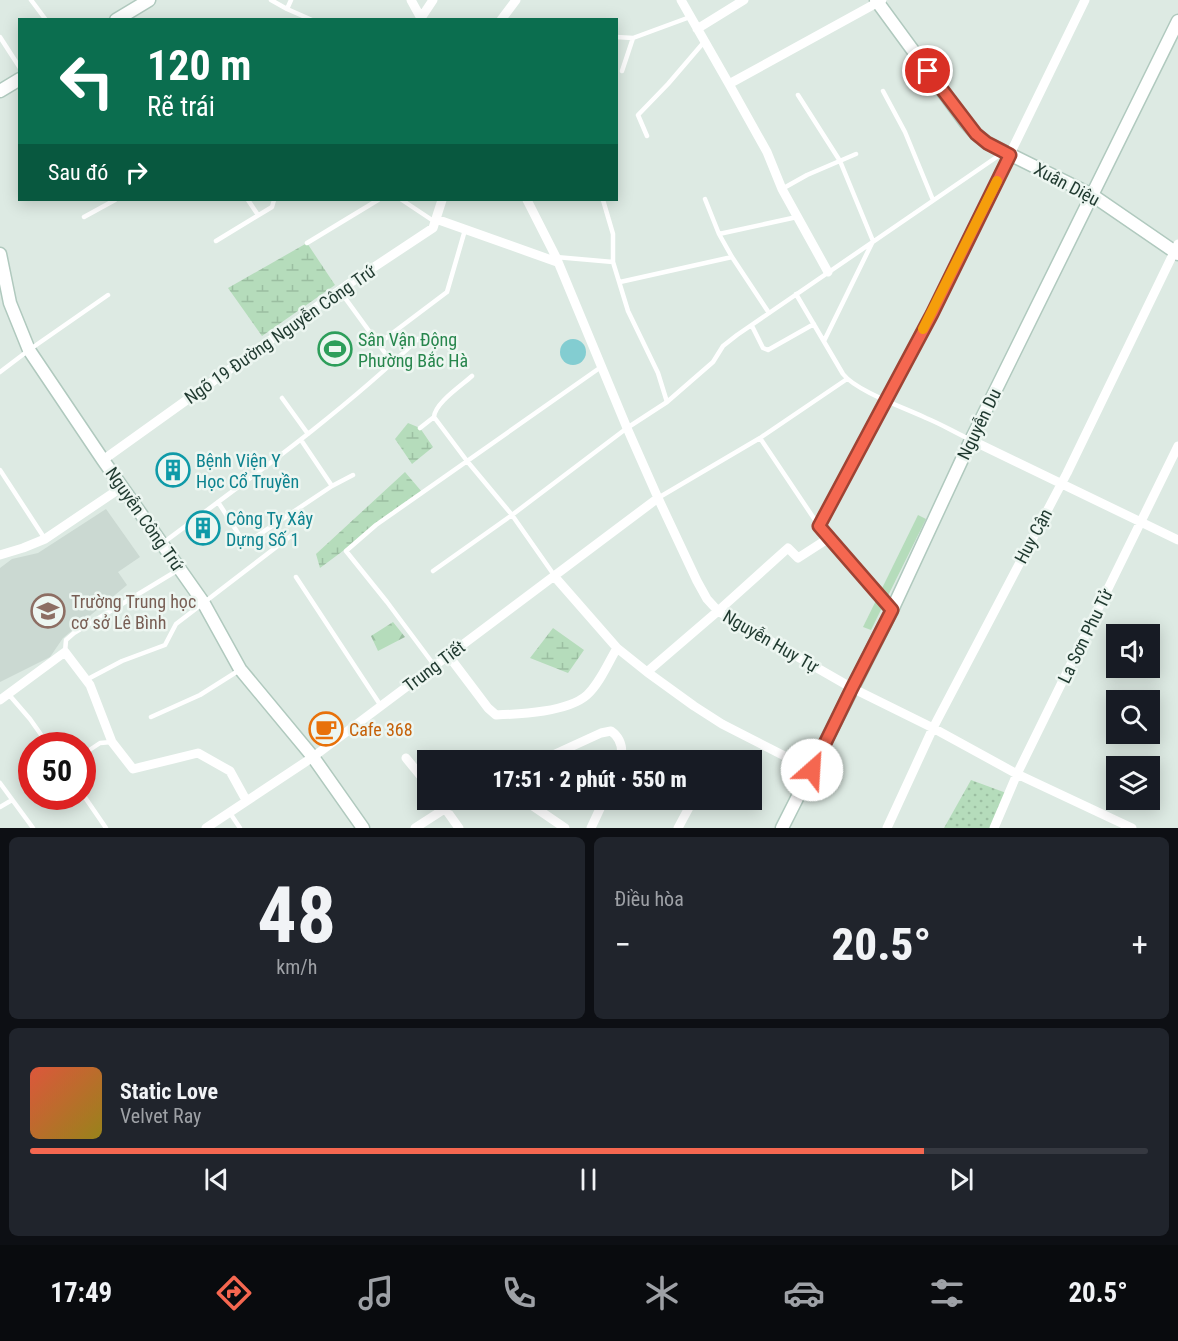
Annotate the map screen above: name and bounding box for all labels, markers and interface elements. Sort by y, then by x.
text: 120 m [147,41,252,90]
icon: left [48,42,126,120]
pin [902,45,953,96]
icon: arrive [911,54,944,87]
text: Rẽ trái [147,91,215,123]
icon: right [120,156,153,189]
street label: Xuân Diệu [1031,158,1103,210]
text: Sau đó [48,160,108,185]
street label: Ngõ 19 Đường Nguyễn Công Trứ [180,260,380,408]
place label: Sân Vận Động Phường Bắc Hà [358,329,468,371]
sports icon: Sân Vận Động Phường Bắc Hà [317,331,353,367]
street label: Nguyễn Du [953,385,1005,463]
place label: Bệnh Viện Y Học Cổ Truyền [196,450,299,492]
building icon: Bệnh Viện Y Học Cổ Truyền [155,452,191,488]
street label: Nguyễn Công Trứ [101,463,189,575]
street label: Huy Cận [1010,505,1056,567]
place label: Công Ty Xây Dựng Số 1 [226,508,313,550]
building icon: Công Ty Xây Dựng Số 1 [185,510,221,546]
street label: La Sơn Phu Tử [1053,585,1117,687]
place label: Trường Trung học cơ sở Lê Bình [71,591,196,633]
school or university icon: Trường Trung học cơ sở Lê Bình [30,593,66,629]
street label: Nguyễn Huy Tự [719,605,823,677]
map controls [1106,624,1160,810]
button: sound [1106,624,1160,678]
street label: Trung Tiết [399,636,469,696]
button: search [1106,690,1160,744]
cafe icon: Cafe 368 [308,711,344,747]
place label: Cafe 368 [349,719,413,740]
speed limit sign: 50 [18,732,96,810]
position arrow [780,738,844,802]
button: layers [1106,756,1160,810]
text: 17:51 · 2 phút · 550 m [492,767,687,792]
text: 48 [257,870,336,961]
text: Điều hòa [615,887,684,911]
text: 20.5° [831,918,931,971]
text: − [615,925,631,964]
text: + [1132,925,1148,964]
text: km/h [276,955,317,979]
text: Static Love [120,1079,218,1104]
text: Velvet Ray [120,1104,201,1128]
icon: previous [200,1163,233,1196]
icon: pause [572,1163,605,1196]
icon: next [945,1163,978,1196]
icon: directions [213,1272,255,1314]
icon: music [355,1272,397,1314]
icon: phone [498,1272,540,1314]
icon: climate [641,1272,683,1314]
icon: car [783,1272,825,1314]
icon: filters [926,1272,968,1314]
text: 17:49 [50,1277,112,1309]
text: 20.5° [1068,1277,1128,1309]

